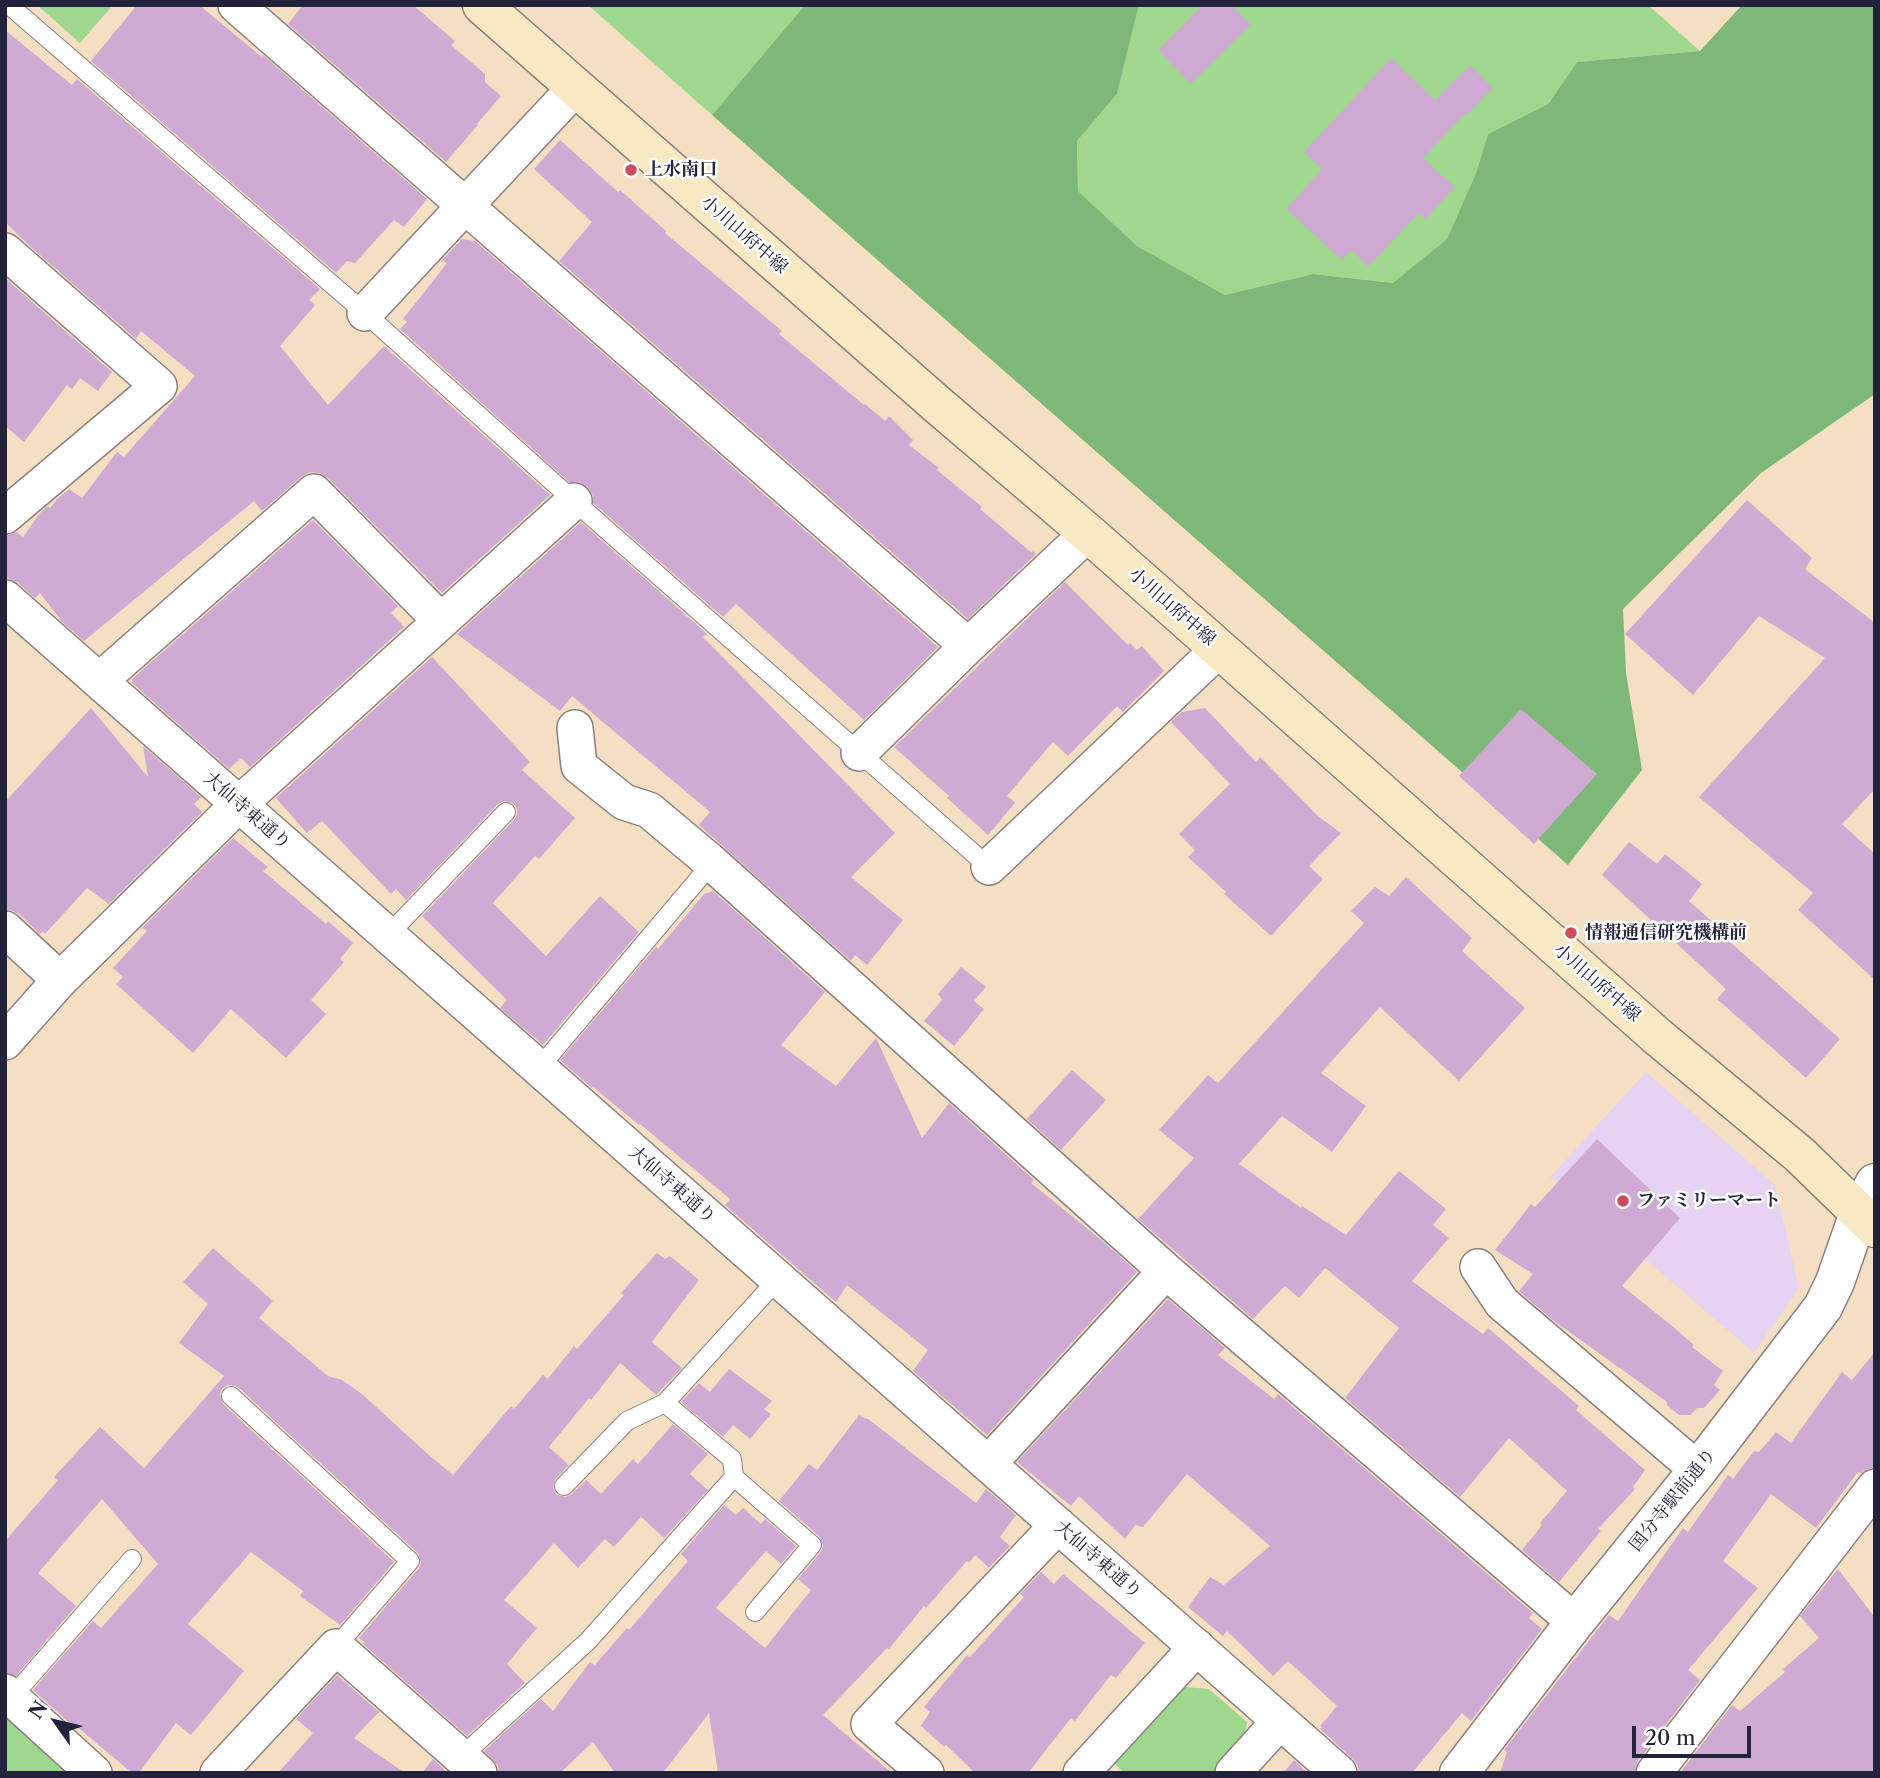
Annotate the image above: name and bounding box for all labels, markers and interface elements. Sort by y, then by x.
place label: 上水南口 [645,159,717,181]
marker: 上水南口 [623,162,639,178]
street label: 小川山府中線 [696,191,792,279]
street label: 小川山府中線 [1124,563,1220,651]
street label: 大仙寺東通り [199,767,295,855]
place label: 情報通信研究機構前 [1585,922,1747,944]
marker: 情報通信研究機構前 [1563,925,1579,941]
street label: 小川山府中線 [1549,939,1645,1027]
street label: 大仙寺東通り [624,1141,720,1229]
place label: ファミリーマート [1637,1190,1781,1212]
marker: ファミリーマート [1615,1193,1631,1209]
street label: 国分寺駅前通り [1625,1444,1721,1556]
street label: 大仙寺東通り [1050,1516,1146,1604]
north arrow [21,1687,91,1757]
text: N [24,1697,52,1723]
scale bar [1635,1712,1754,1756]
text: 20 m [1645,1725,1696,1750]

